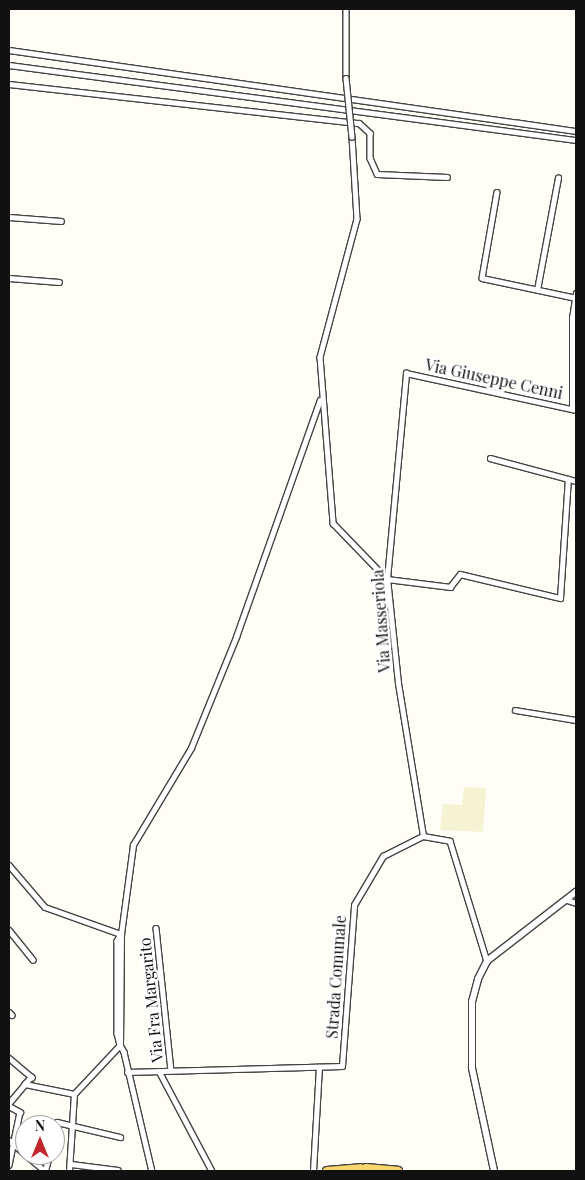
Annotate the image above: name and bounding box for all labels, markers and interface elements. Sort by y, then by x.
street label: Via Giuseppe Cenni [423,355,565,403]
street label: Via Masseriola [368,569,394,673]
street label: Strada Comunale [322,915,350,1039]
street label: Via Fra Margarito [135,936,167,1064]
north arrow [15,1115,65,1165]
text: N [35,1116,45,1135]

